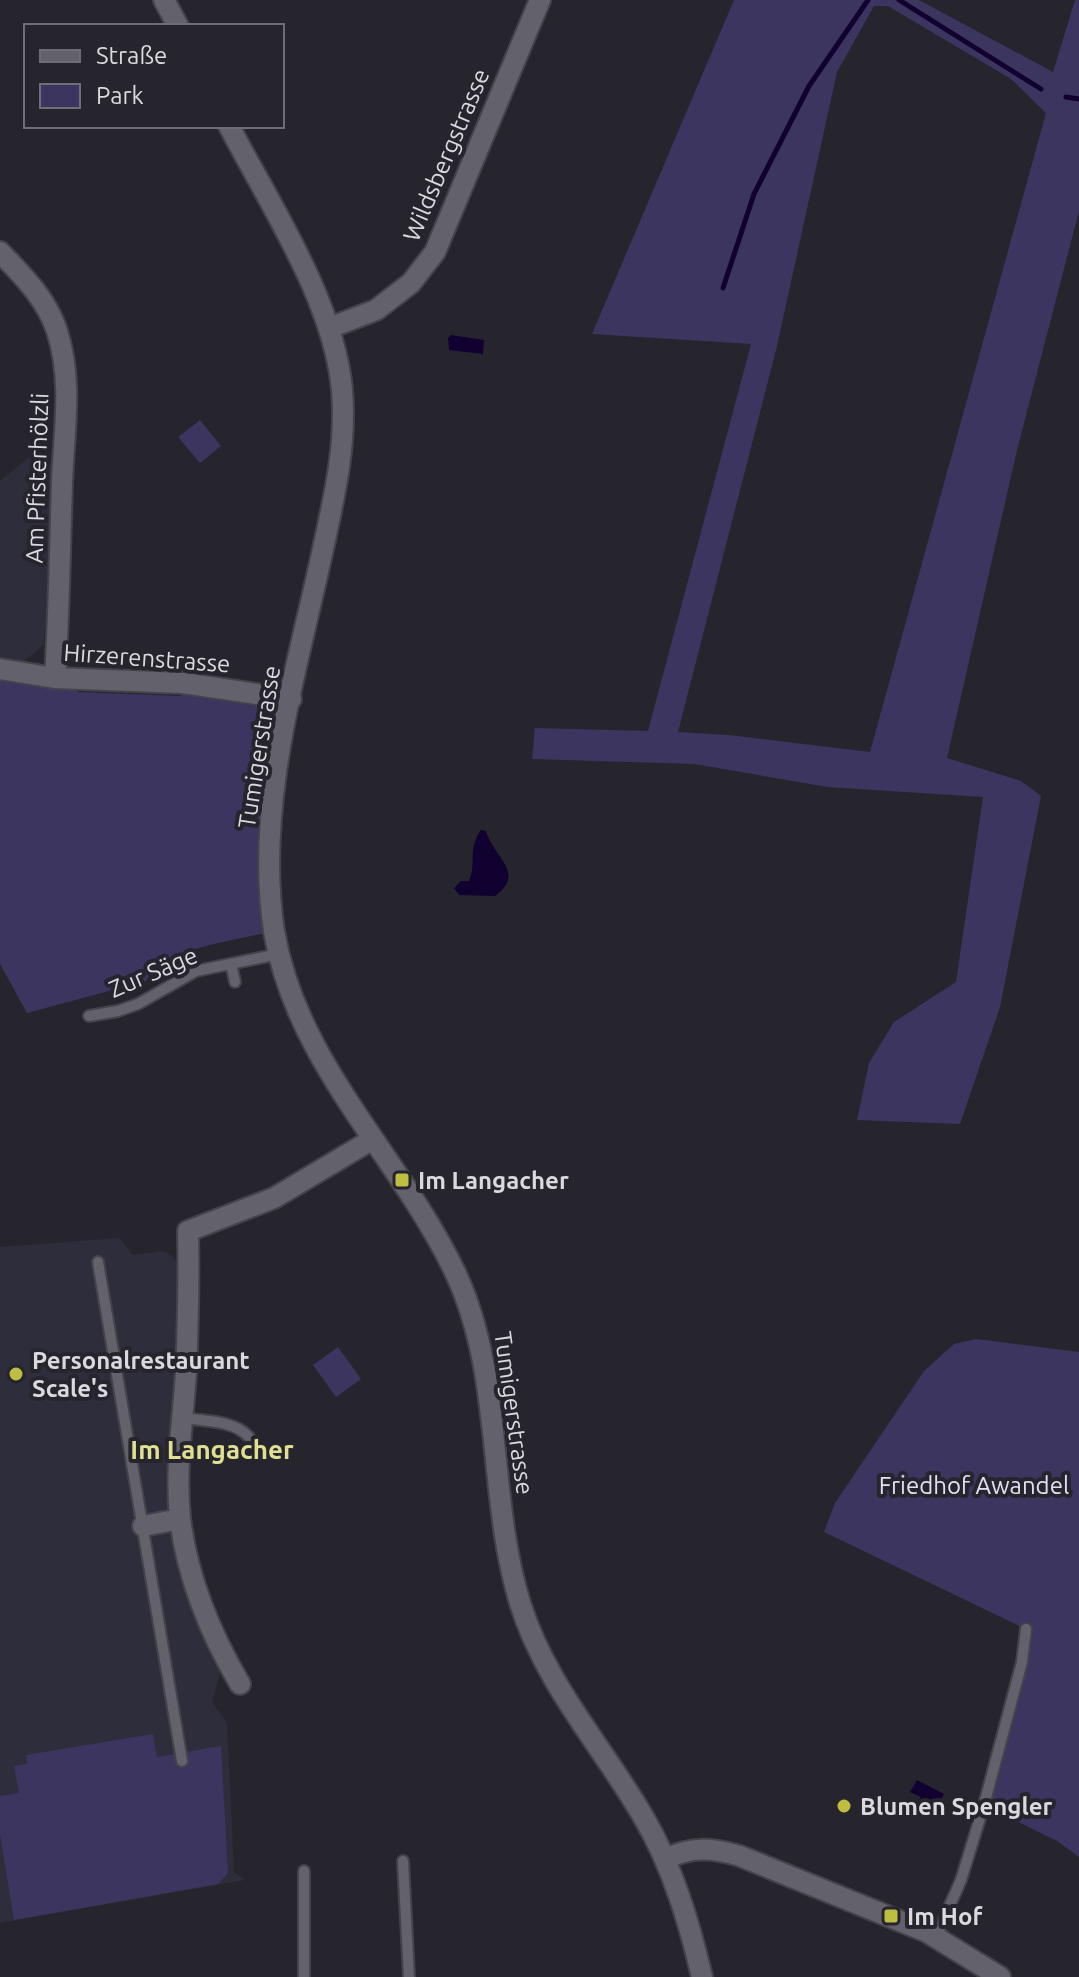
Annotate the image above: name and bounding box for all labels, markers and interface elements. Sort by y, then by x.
legend [24,24,284,128]
text: Straße [96,42,167,69]
street label: Wildsbergstrasse [397,65,495,245]
text: Park [96,82,144,109]
street label: Am Pfisterhölzli [21,392,53,564]
street label: Hirzerenstrasse [63,639,231,677]
street label: Tumigerstrasse [233,664,285,830]
street label: Zur Säge [105,941,201,1003]
place label: Im Langacher [418,1167,569,1194]
marker: Im Langacher [393,1171,411,1189]
street label: Tumigerstrasse [489,1330,539,1496]
place label: Personalrestaurant Scale's [32,1347,250,1402]
marker: Personalrestaurant Scale's [7,1365,25,1383]
district label: Im Langacher [130,1435,294,1464]
park label: Friedhof Awandel [879,1472,1069,1499]
place label: Blumen Spengler [860,1793,1053,1820]
marker: Blumen Spengler [835,1797,853,1815]
place label: Im Hof [907,1903,983,1930]
marker: Im Hof [882,1907,900,1925]

